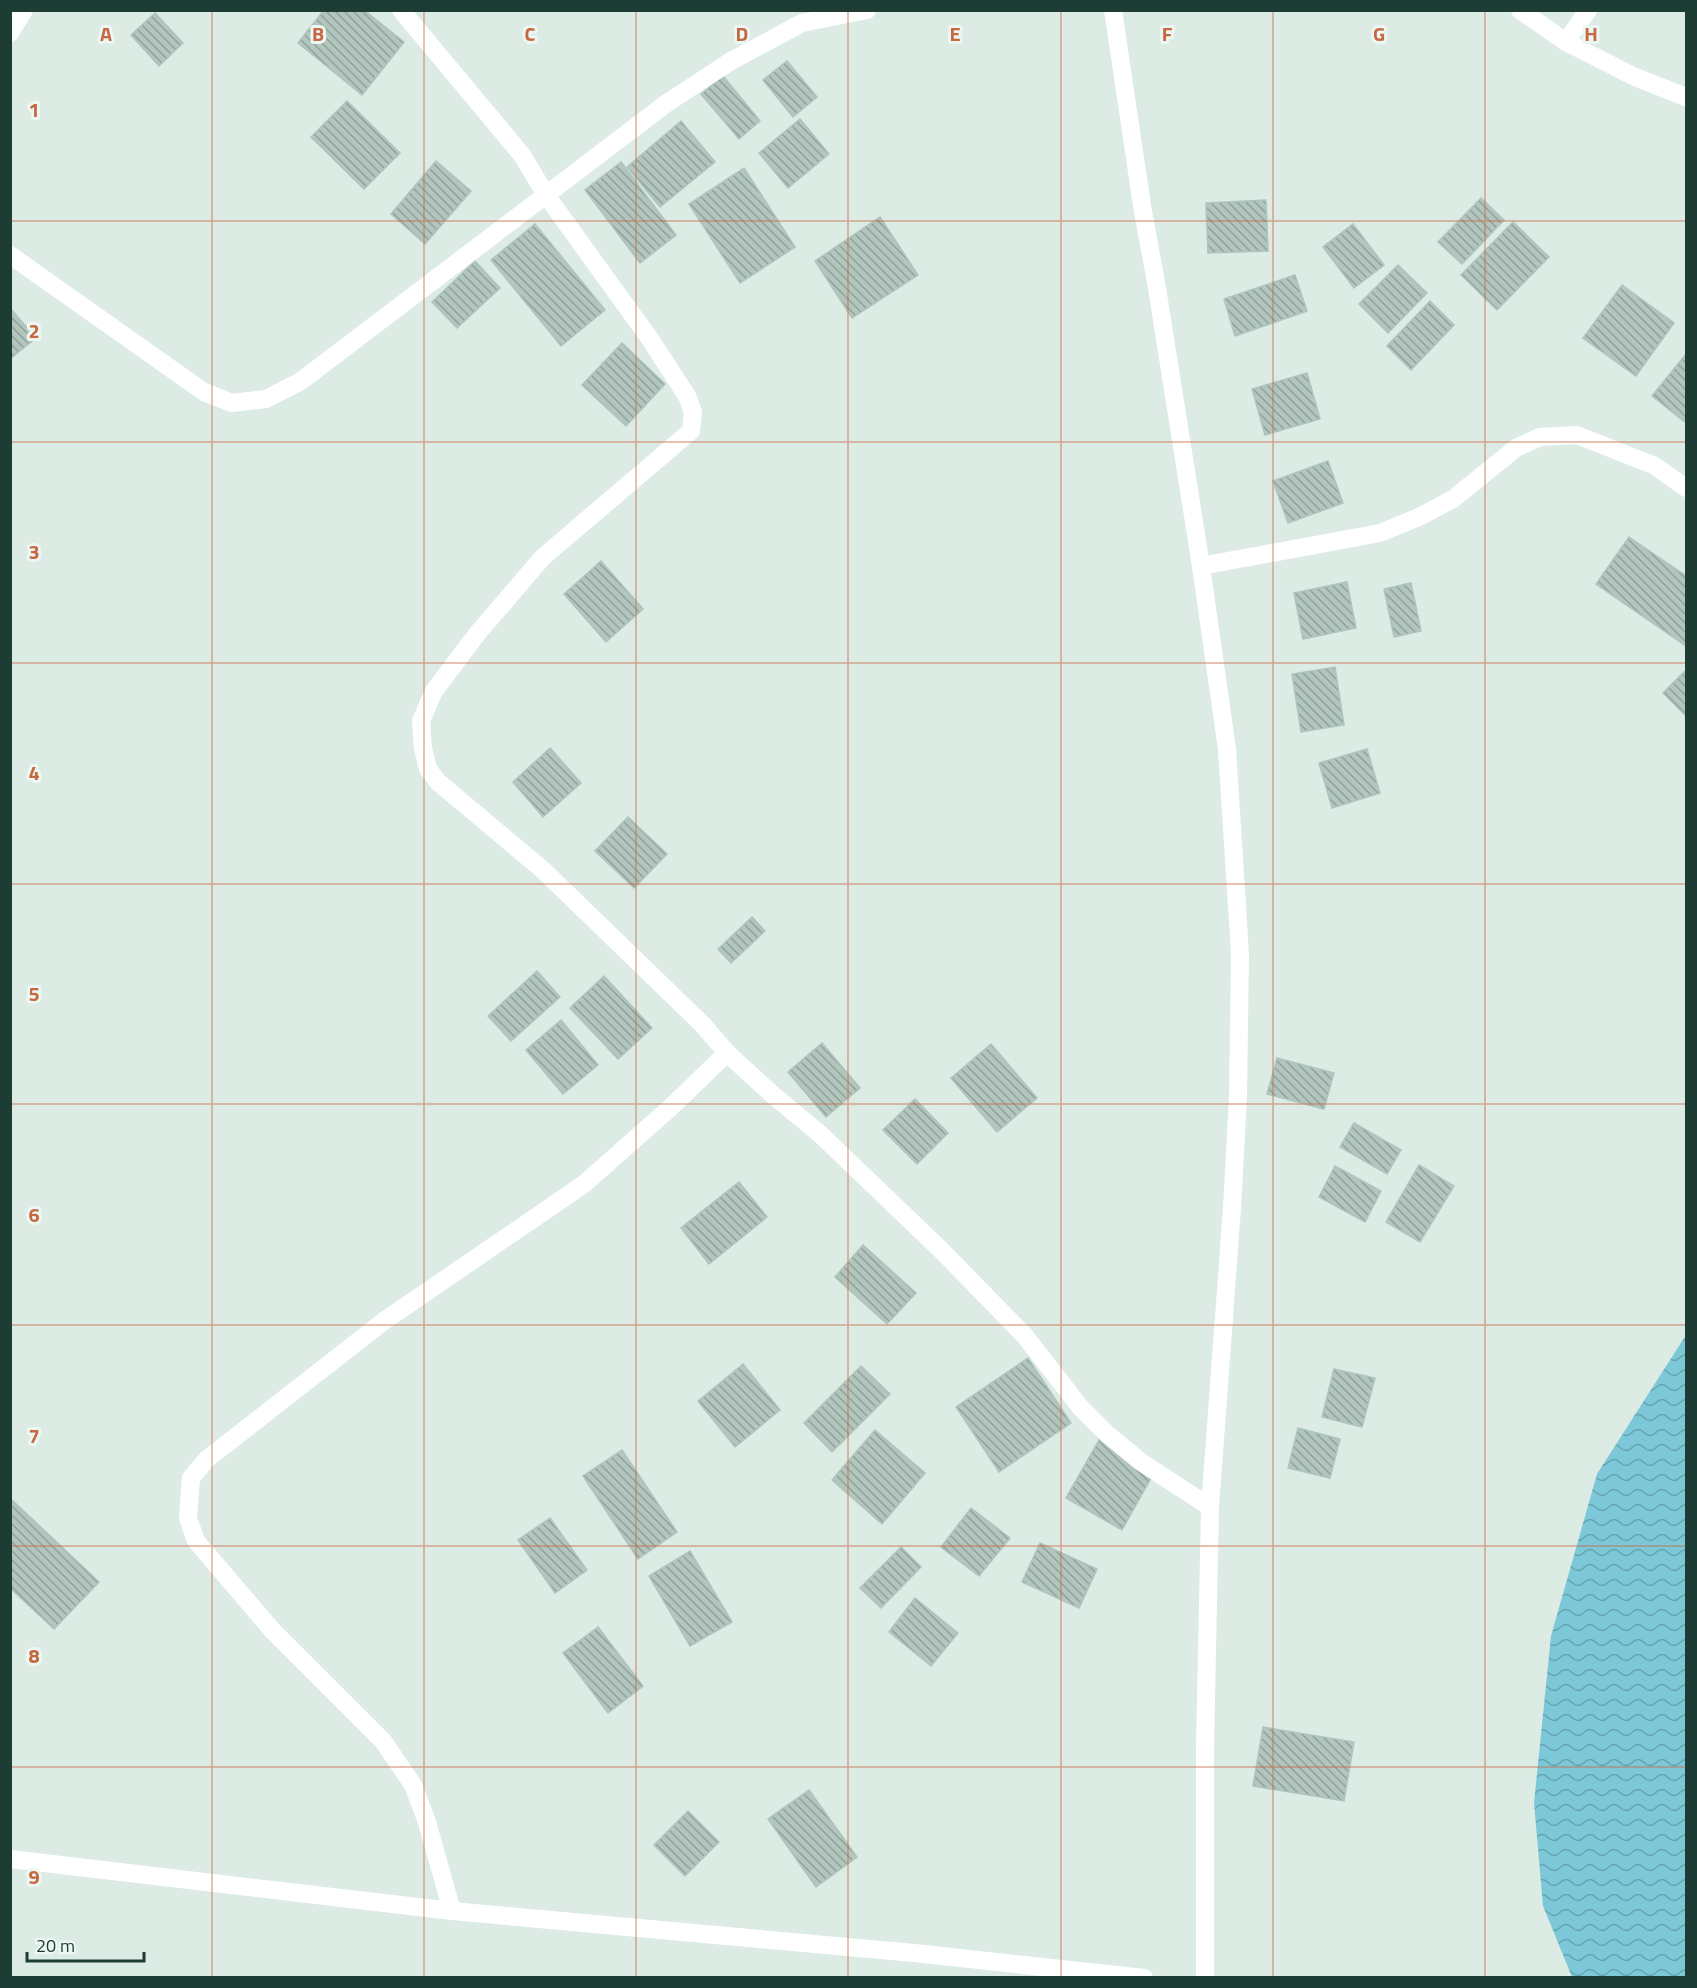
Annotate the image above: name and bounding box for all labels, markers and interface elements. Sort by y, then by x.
text: A [100,18,112,49]
text: B [312,18,324,49]
text: C [525,18,536,49]
text: D [736,18,748,49]
text: E [949,18,961,49]
text: F [1162,18,1173,49]
text: G [1373,18,1385,49]
text: H [1584,18,1598,49]
text: 1 [28,94,40,125]
text: 2 [28,315,40,346]
text: 3 [28,536,40,567]
text: 4 [28,757,40,788]
text: 5 [28,978,40,1009]
text: 6 [28,1199,40,1230]
text: 7 [28,1420,40,1451]
text: 8 [28,1640,40,1671]
text: 9 [28,1861,40,1892]
scale bar [27,1925,144,1963]
text: 20 m [36,1932,75,1959]

